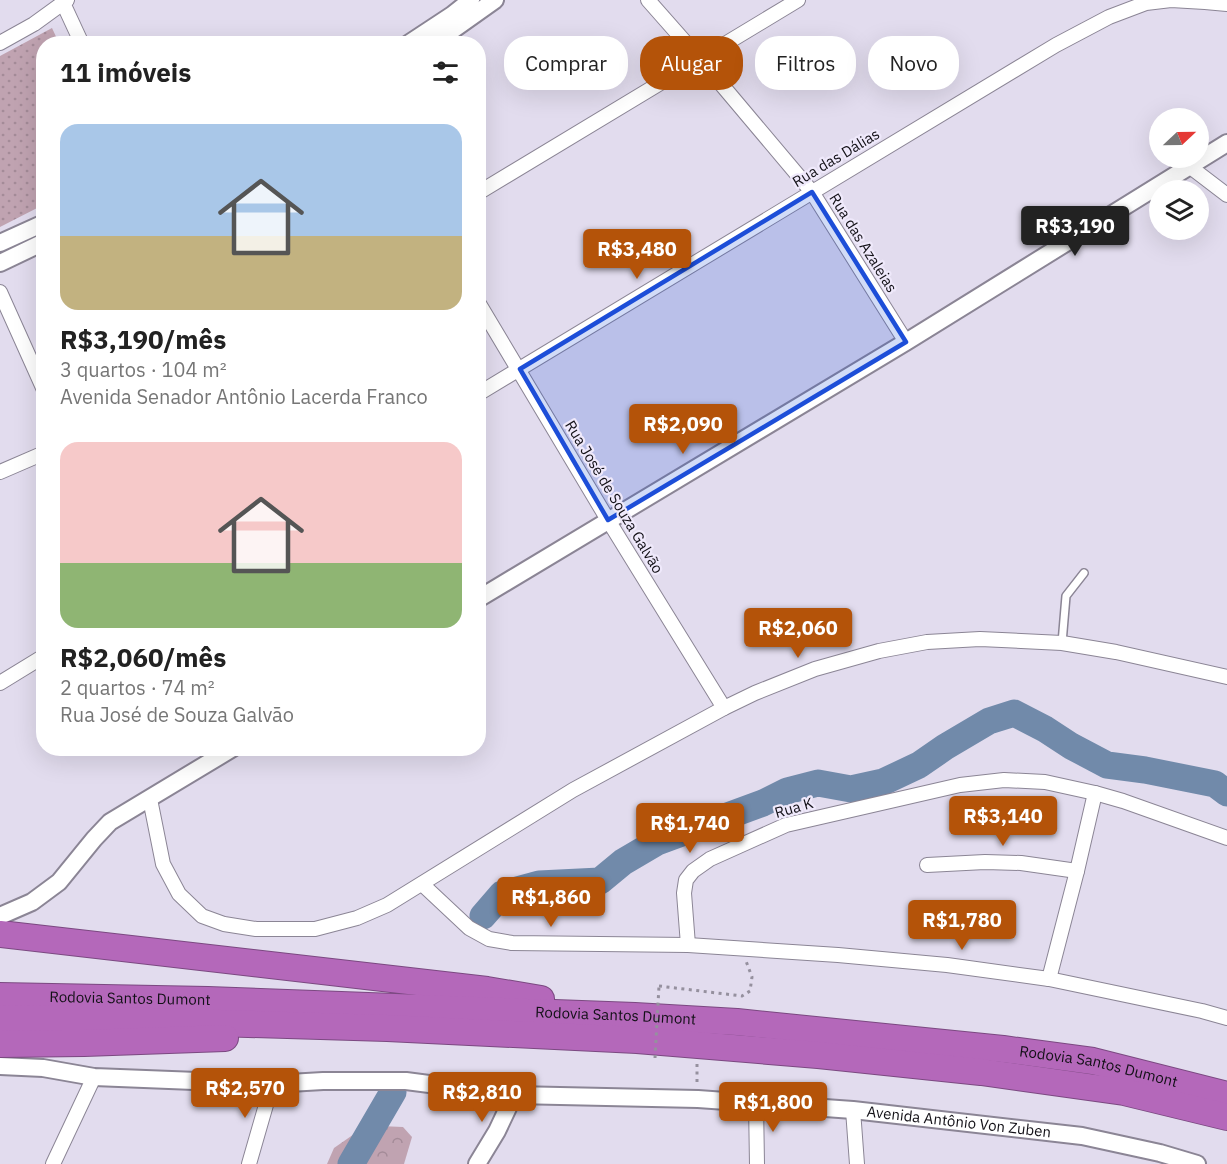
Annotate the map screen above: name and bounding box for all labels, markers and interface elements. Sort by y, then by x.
chip: Comprar [504,36,628,90]
chip: Alugar [640,36,743,90]
chip: Filtros [755,36,856,90]
chip: Novo [868,36,959,90]
text: 11 imóveis [60,55,191,89]
icon: filters [429,56,462,89]
north arrow [1149,108,1209,168]
map controls [1149,108,1209,240]
street label: Rua das Dálias [789,124,883,191]
icon: home [207,163,315,271]
button: layers [1149,180,1209,240]
street label: Rua das Azaleias [825,190,902,296]
pin: R$3,190 [1020,206,1130,257]
text: R$3,190 [1035,212,1115,239]
pin: R$3,480 [582,229,692,280]
text: R$3,480 [597,235,677,262]
text: R$3,190/mês [60,322,226,356]
text: 3 quartos · 104 m² [60,356,227,383]
text: Avenida Senador Antônio Lacerda Franco [60,383,428,410]
pin: R$2,090 [628,404,738,455]
text: R$2,090 [643,410,723,437]
street label: Rua José de Souza Galvão [561,417,668,577]
icon: home [207,481,315,589]
pin: R$2,060 [743,608,853,659]
text: R$2,060 [758,614,838,641]
text: R$2,060/mês [60,640,226,674]
text: 2 quartos · 74 m² [60,674,215,701]
text: Rua José de Souza Galvão [60,701,294,728]
street label: Rua K [772,793,816,822]
pin: R$3,140 [948,796,1058,847]
text: R$3,140 [963,802,1043,829]
pin: R$1,740 [635,803,745,854]
text: R$1,740 [650,809,730,836]
pin: R$1,860 [496,877,606,928]
text: R$1,860 [511,883,591,910]
pin: R$1,780 [907,900,1017,951]
text: R$1,780 [922,906,1002,933]
street label: Rodovia Santos Dumont [49,987,211,1009]
street label: Rodovia Santos Dumont [535,1002,697,1029]
street label: Rodovia Santos Dumont [1018,1041,1180,1091]
pin: R$2,570 [190,1068,300,1119]
pin: R$2,810 [427,1072,537,1123]
text: R$2,570 [205,1074,285,1101]
text: R$2,810 [442,1078,522,1105]
pin: R$1,800 [718,1082,828,1133]
text: R$1,800 [733,1088,813,1115]
street label: Avenida Antônio Von Zuben [866,1102,1052,1141]

